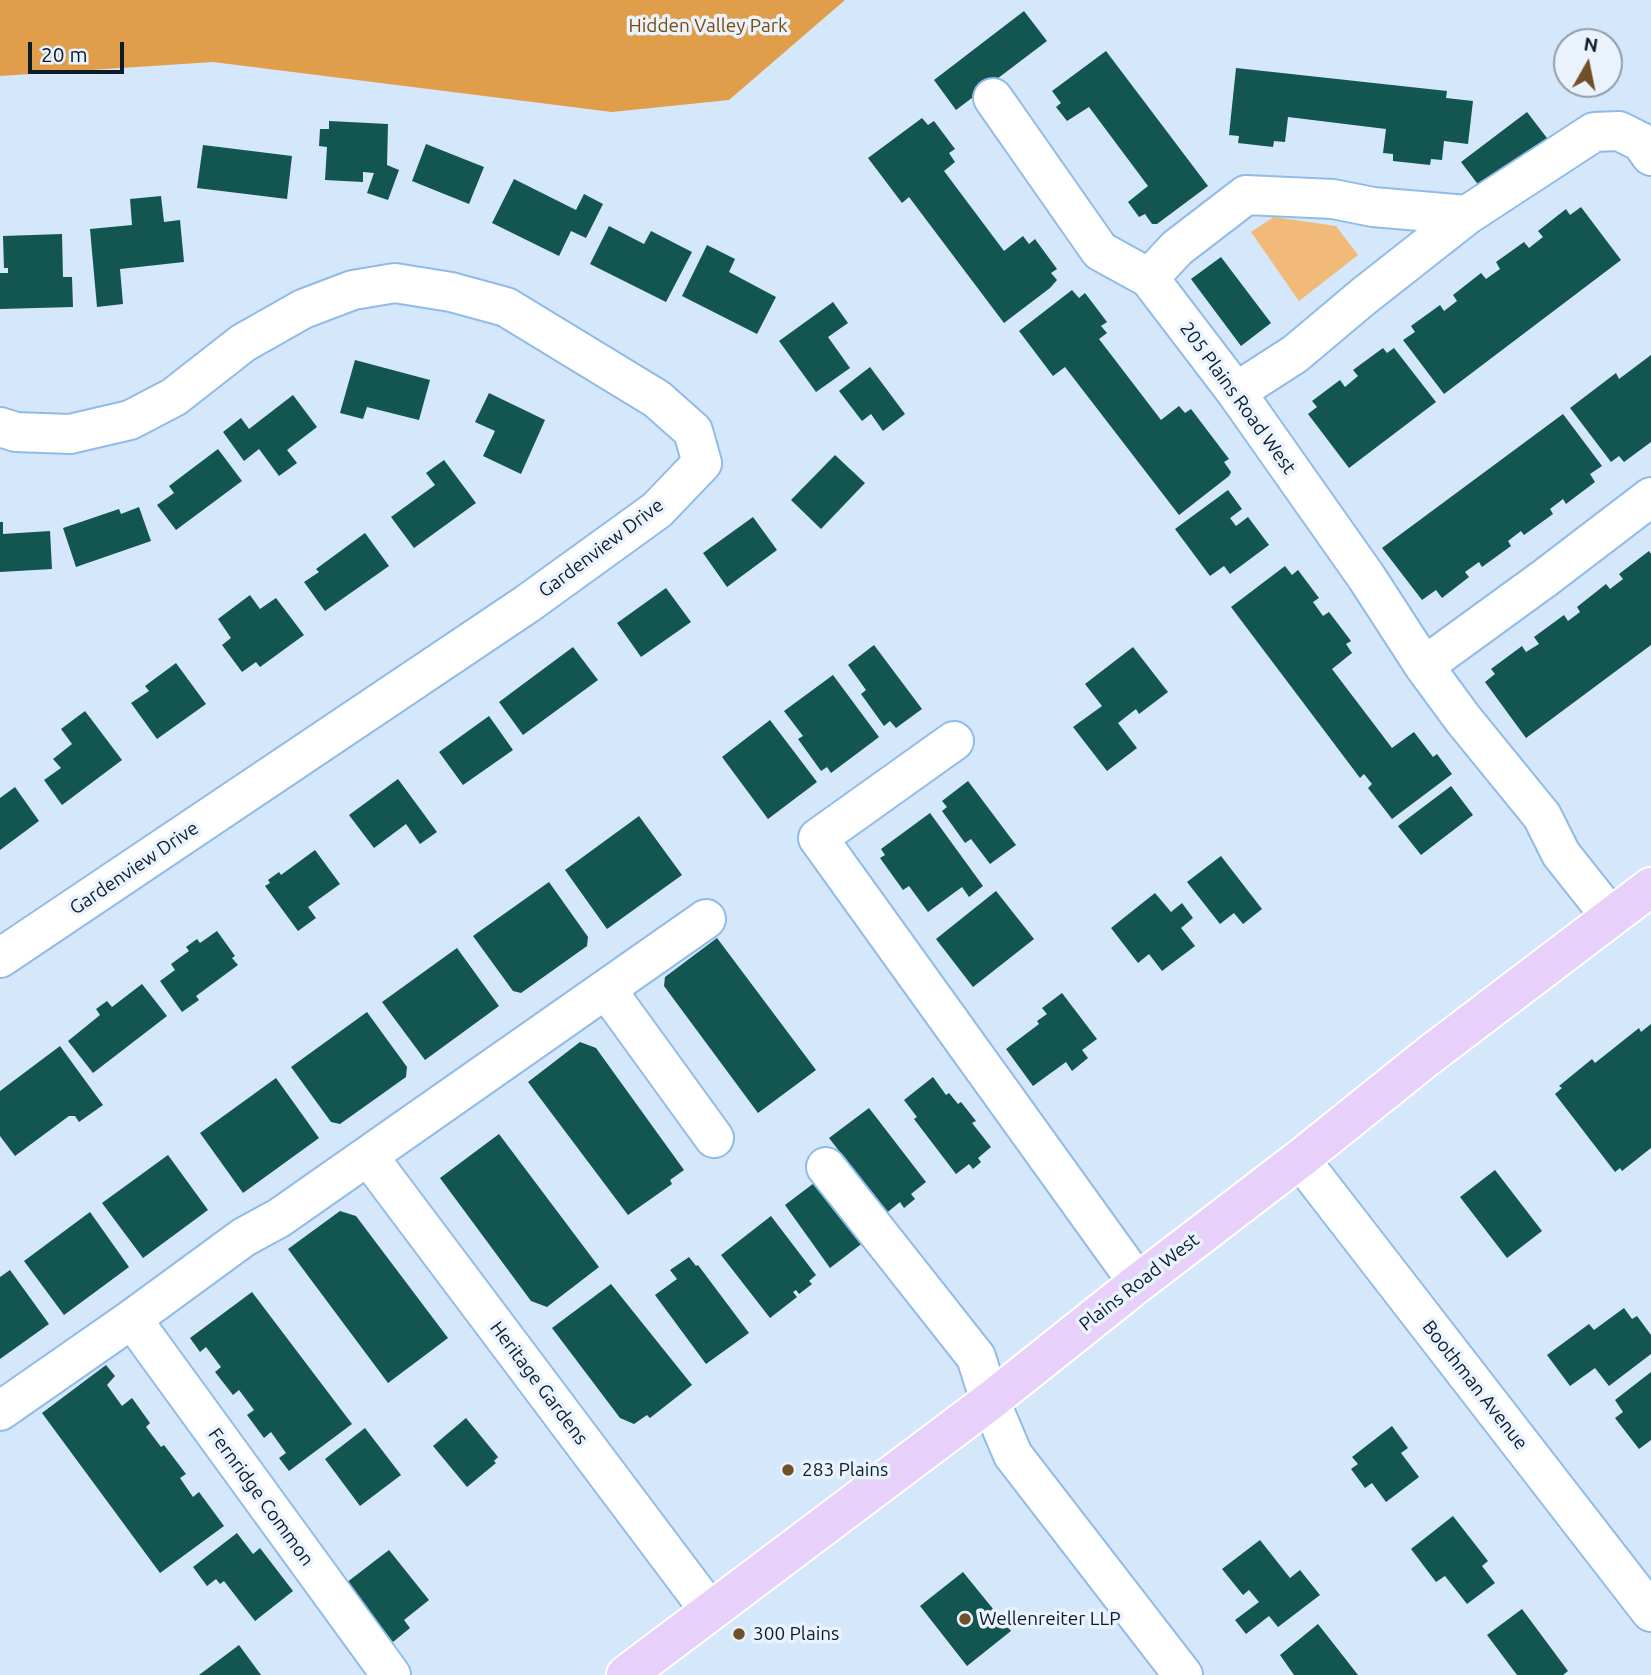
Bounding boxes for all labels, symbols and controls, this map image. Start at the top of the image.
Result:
park label: Hidden Valley Park [629,15,787,37]
scale bar [32,28,128,72]
north arrow [1553,28,1623,98]
text: N [1582,32,1600,56]
text: 20 m [41,42,88,66]
street label: 205 Plains Road West [1175,318,1301,478]
street label: Gardenview Drive [534,494,668,602]
street label: Gardenview Drive [65,817,203,919]
street label: Plains Road West [1075,1228,1203,1336]
street label: Boothman Avenue [1417,1316,1533,1454]
street label: Heritage Gardens [485,1317,593,1449]
street label: Fernridge Common [203,1424,319,1570]
place label: 283 Plains [802,1459,888,1481]
marker: 283 Plains [780,1462,796,1478]
place label: Wellenreiter LLP [979,1608,1121,1630]
marker: Wellenreiter LLP [957,1611,973,1627]
place label: 300 Plains [753,1623,839,1645]
marker: 300 Plains [731,1626,747,1642]

